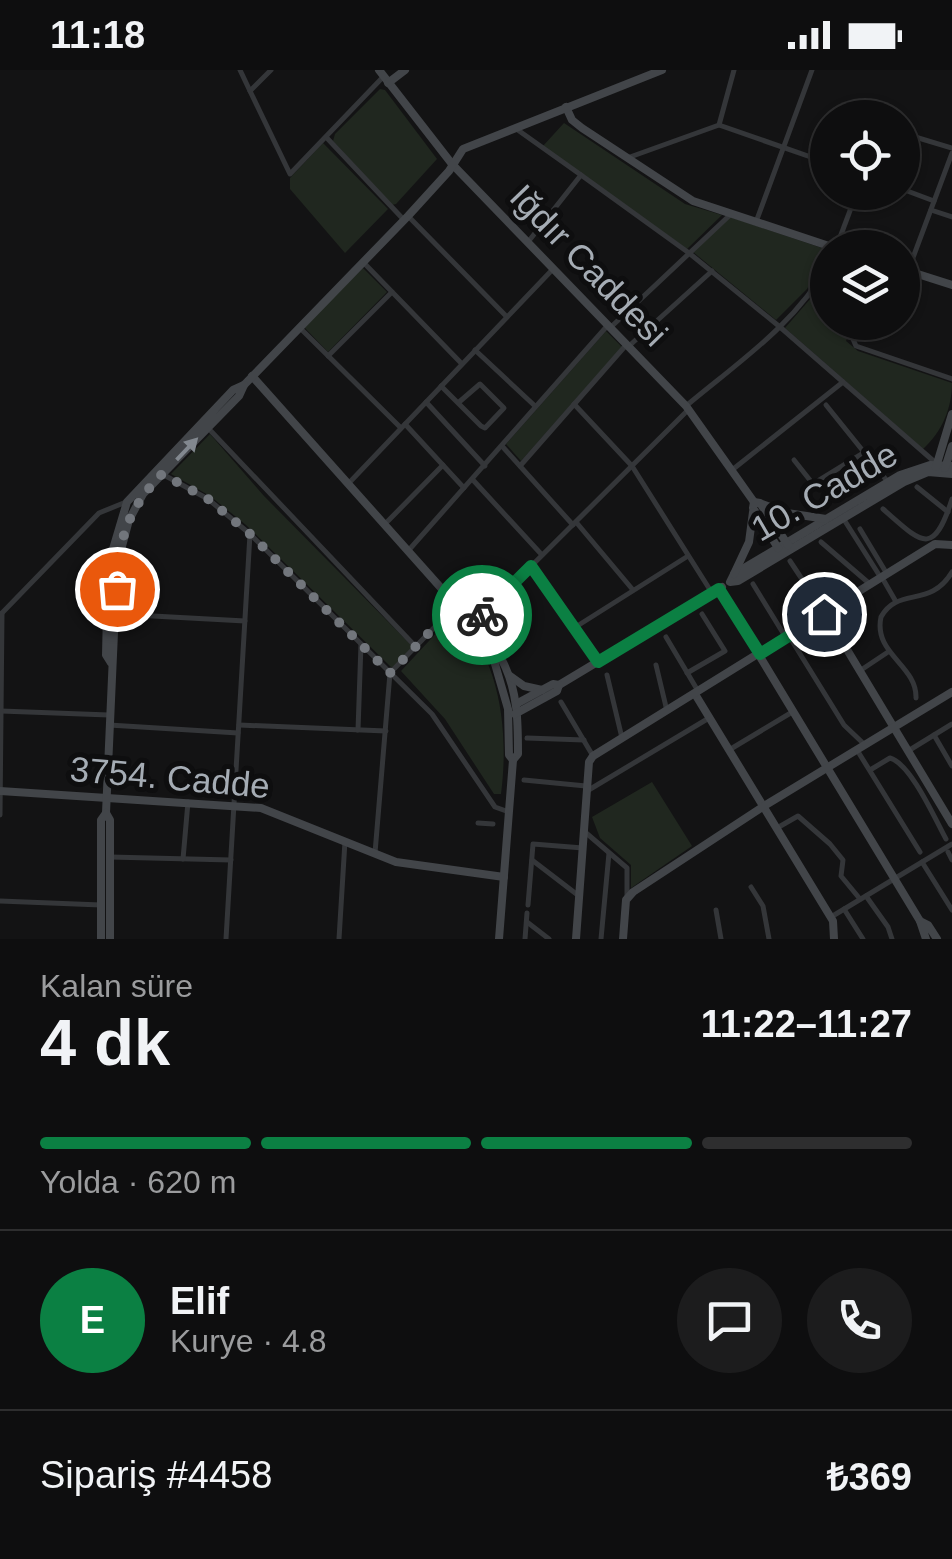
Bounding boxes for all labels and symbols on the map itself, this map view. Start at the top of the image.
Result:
street label: Iğdır Caddesi [503,177,675,353]
street label: 10. Cadde [744,434,904,548]
one-way arrow [174,438,198,462]
pin [75,547,160,632]
courier [432,565,532,665]
pin [782,572,867,657]
street label: 3754. Cadde [68,749,272,805]

